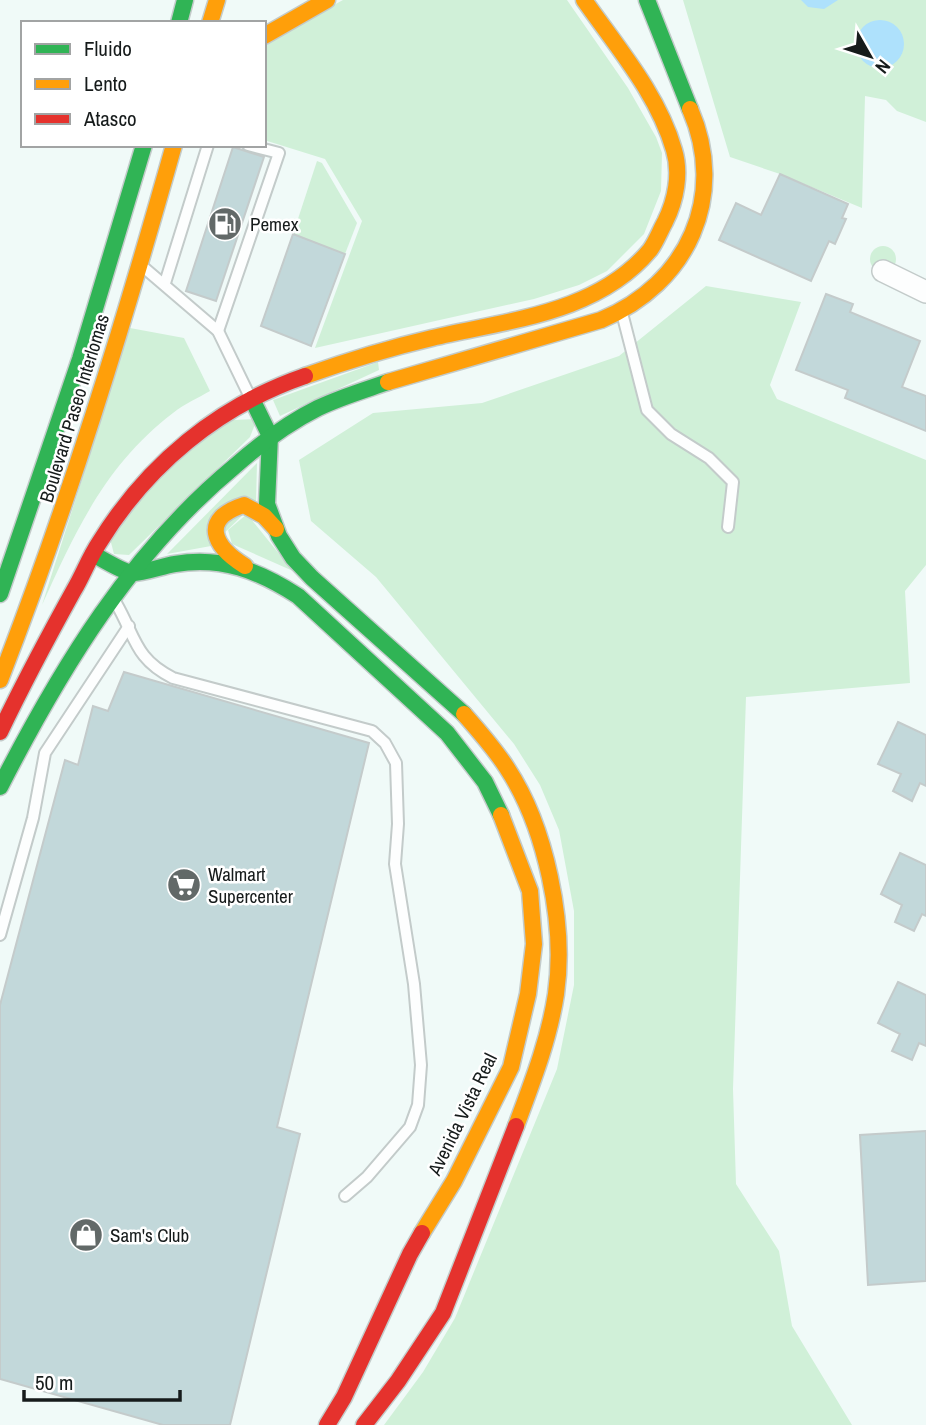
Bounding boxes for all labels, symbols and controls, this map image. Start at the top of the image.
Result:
legend [21,21,266,147]
north arrow [835,21,905,91]
text: Fluido [84,34,132,63]
text: N [870,54,897,79]
text: Lento [84,69,127,98]
text: Atasco [83,104,137,133]
fuel station icon: Pemex [206,205,244,243]
place label: Pemex [250,211,299,237]
street label: Boulevard Paseo Interlomas [33,310,115,505]
place label: Walmart Supercenter [208,861,294,909]
supermarket icon: Walmart Supercenter [165,866,203,904]
street label: Avenida Vista Real [421,1049,503,1180]
shop icon: Sam's Club [67,1216,105,1254]
place label: Sam's Club [110,1222,189,1248]
scale bar [24,1358,180,1402]
text: 50 m [35,1368,73,1397]

